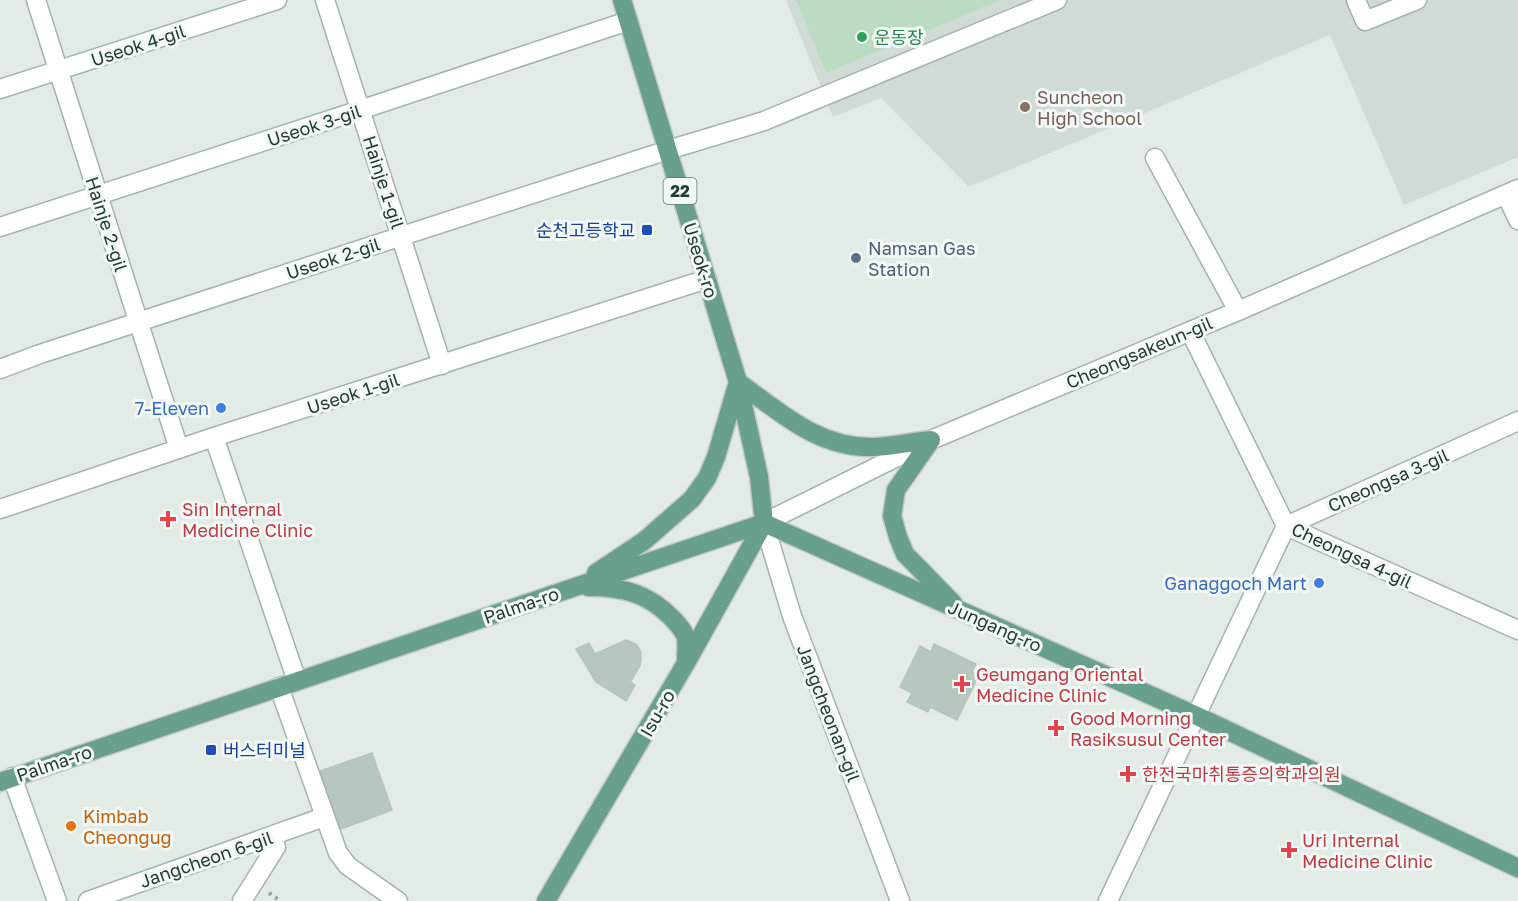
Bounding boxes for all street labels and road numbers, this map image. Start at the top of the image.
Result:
street label: Useok 4-gil [88,19,188,71]
street label: Useok 3-gil [264,99,364,151]
street label: Hainje 1-gil [359,133,409,232]
street label: Hainje 2-gil [81,174,133,274]
road number: 22 [664,178,696,204]
street label: Useok-ro [679,220,723,300]
street label: Useok 2-gil [283,232,383,284]
street label: Cheongsakeun-gil [1062,311,1216,393]
street label: Useok 1-gil [304,368,402,418]
street label: Cheongsa 3-gil [1324,443,1452,516]
street label: Cheongsa 4-gil [1288,517,1416,593]
street label: Palma-ro [480,582,562,628]
street label: Jungang-ro [945,596,1045,656]
street label: Jangcheonan-gil [793,641,865,785]
street label: Isu-ro [635,686,679,740]
street label: Palma-ro [13,740,95,786]
street label: Jangcheon 6-gil [137,826,276,892]

